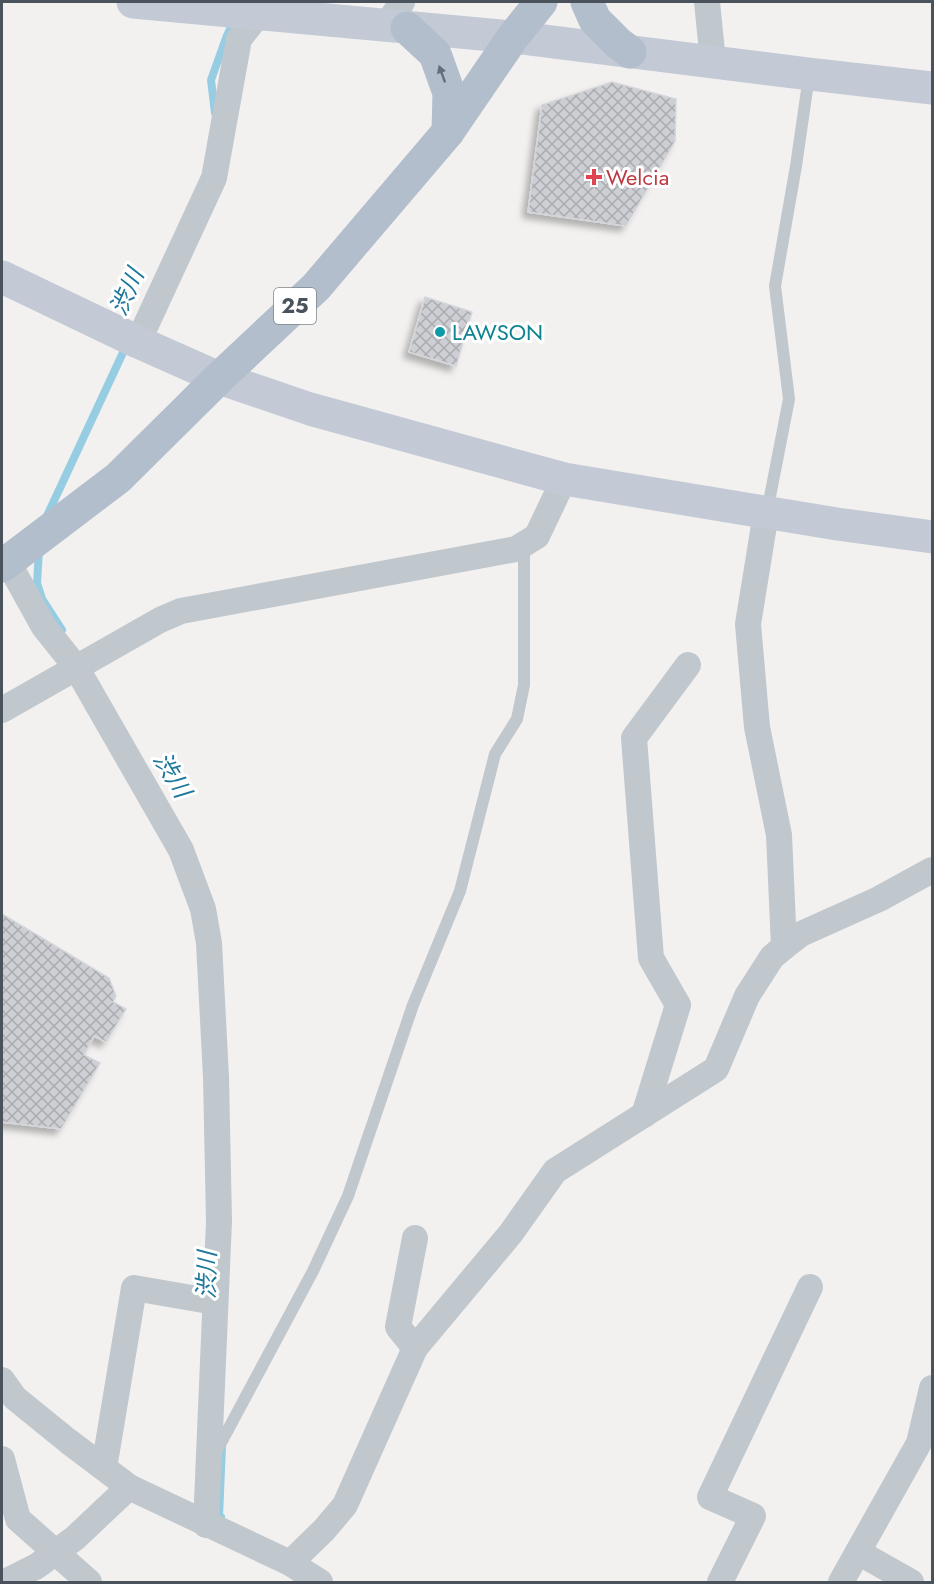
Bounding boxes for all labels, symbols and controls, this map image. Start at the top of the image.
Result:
one-way arrow [437,65,447,83]
place label: Welcia [606,161,669,193]
marker: Welcia [587,170,601,184]
water label: 渋川 [101,260,154,321]
road number: 25 [274,288,316,324]
place label: LAWSON [452,316,543,348]
marker: LAWSON [433,325,447,339]
water label: 渋川 [145,745,201,807]
water label: 渋川 [189,1248,224,1299]

